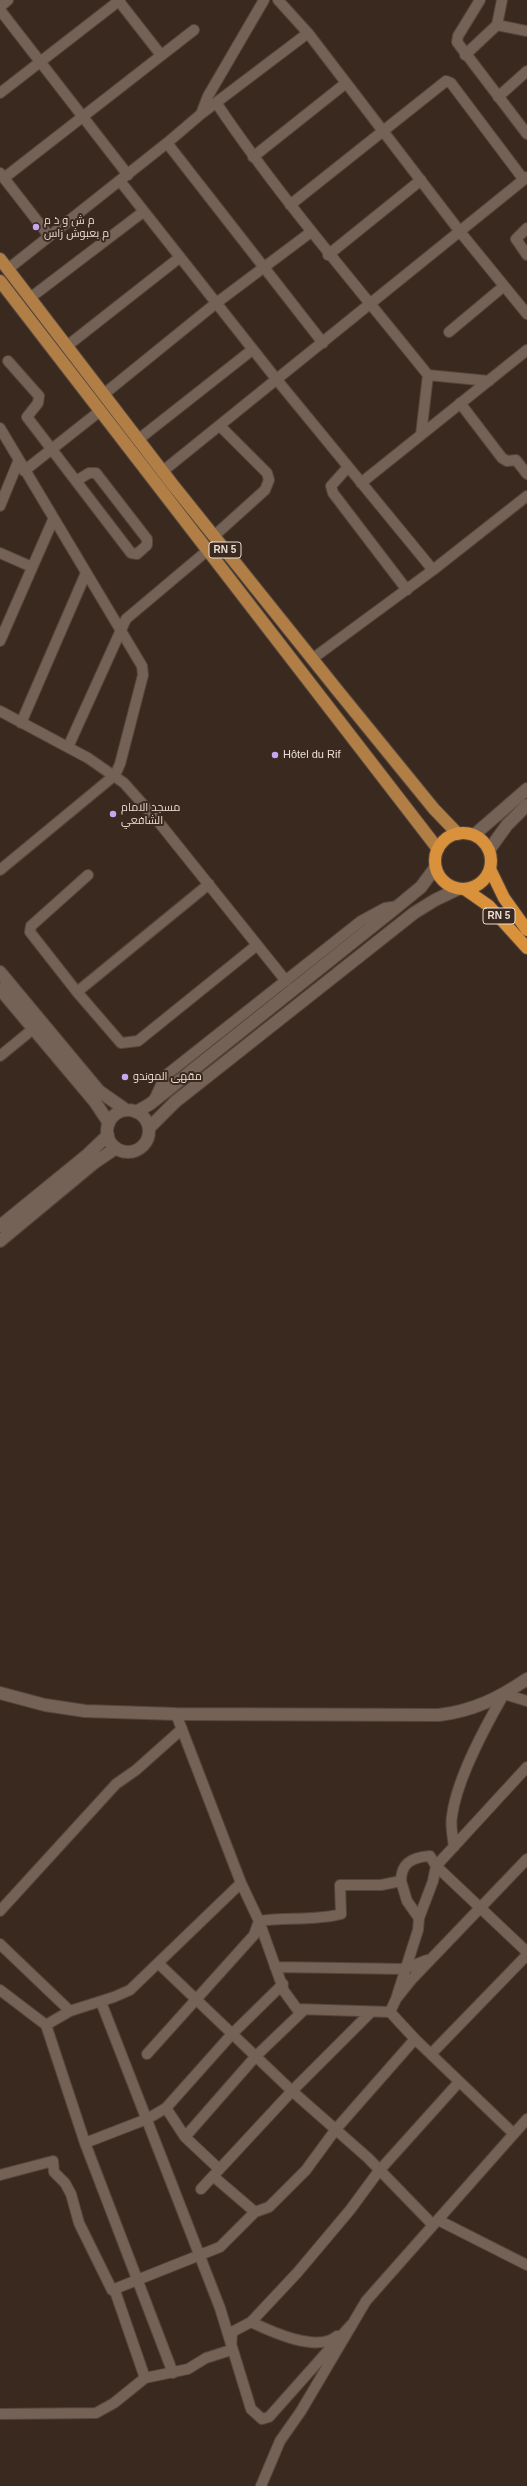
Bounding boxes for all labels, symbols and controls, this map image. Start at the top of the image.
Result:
place label: م ش و ذ م م بعبوش زاس [44,214,109,240]
marker: م ش و ذ م م بعبوش زاس [31,222,41,232]
road number: RN 5 [209,542,241,558]
place label: Hôtel du Rif [283,748,340,762]
marker: Hôtel du Rif [270,750,280,760]
place label: مسجد الامام الشافعي [121,801,180,827]
marker: مسجد الامام الشافعي [108,809,118,819]
road number: RN 5 [483,908,515,924]
place label: مقهى الموندو [133,1070,202,1084]
marker: مقهى الموندو [120,1072,130,1082]

